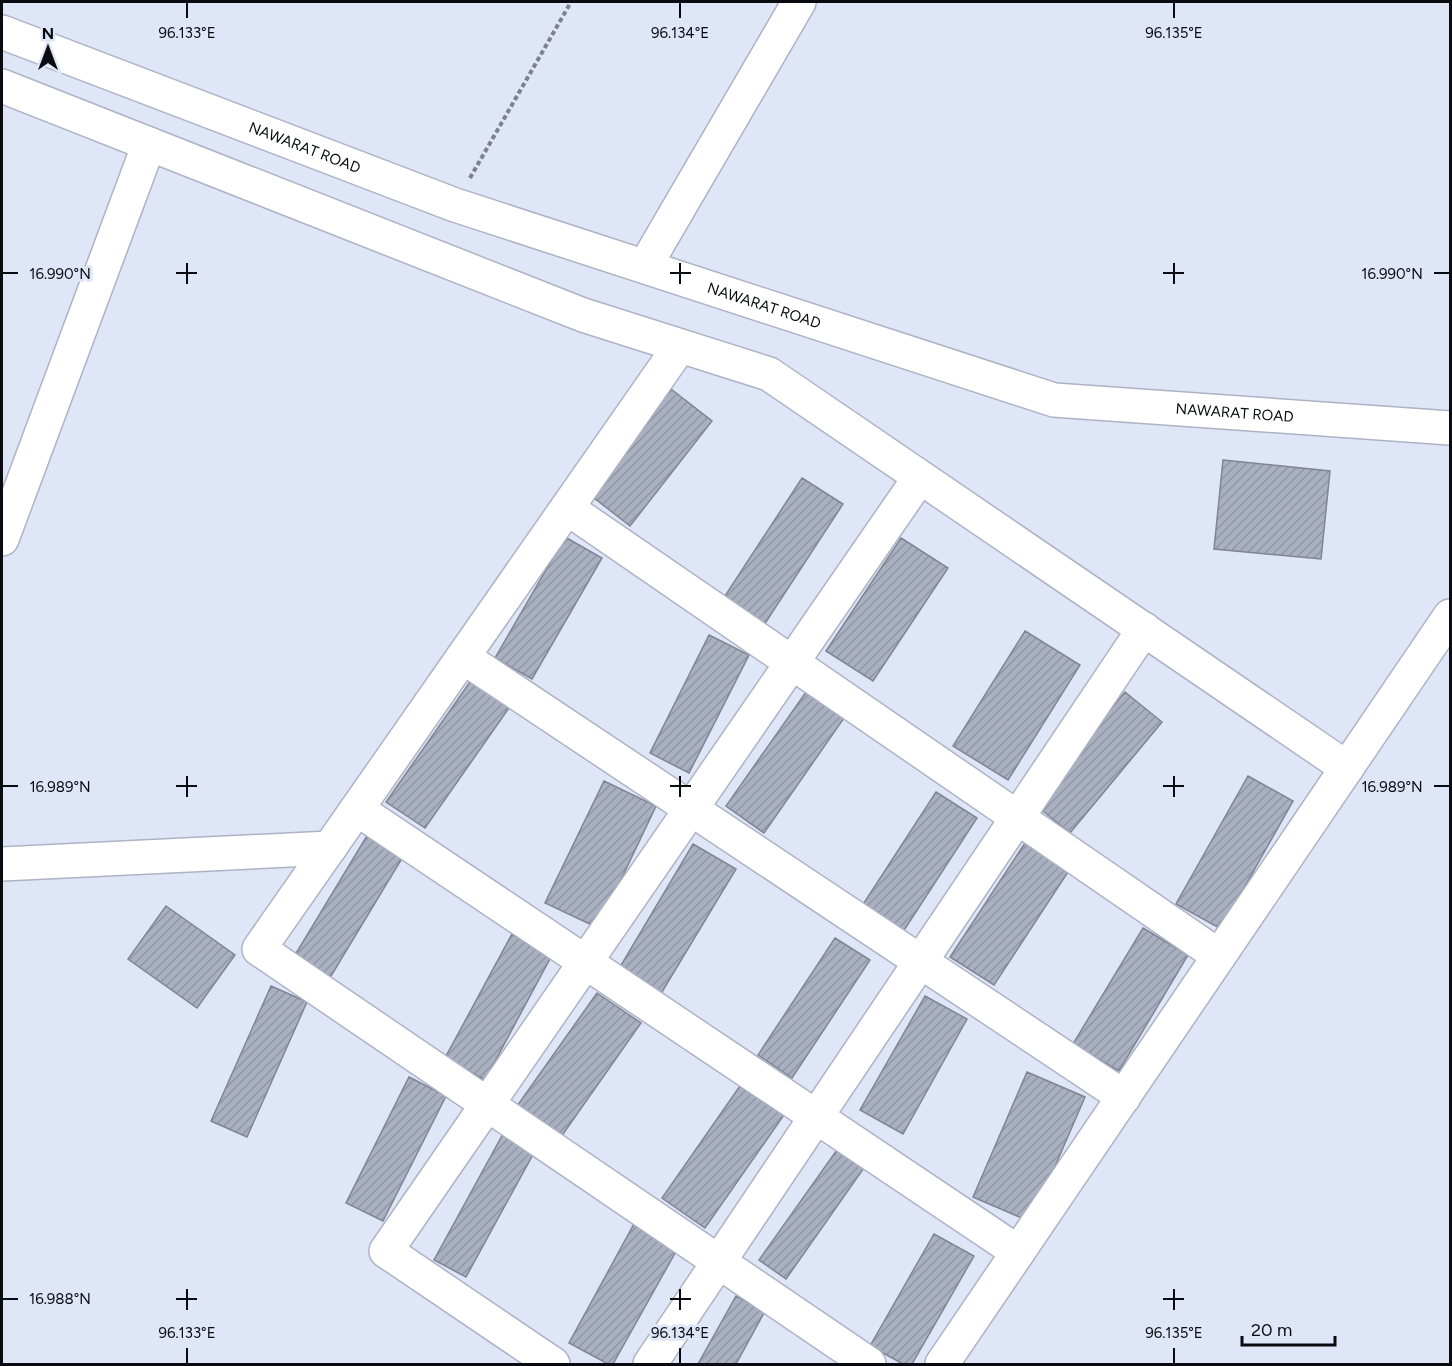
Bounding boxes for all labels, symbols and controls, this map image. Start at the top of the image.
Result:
north arrow [18,18,78,78]
text: N [42,24,54,43]
text: 96.133°E [158,24,216,42]
text: 96.134°E [651,24,709,42]
text: 96.135°E [1145,24,1203,42]
street label: NAWARAT ROAD [246,118,363,177]
text: 16.990°N [29,265,91,283]
text: 16.990°N [1361,265,1423,283]
street label: NAWARAT ROAD [705,279,823,332]
street label: NAWARAT ROAD [1175,400,1294,426]
text: 16.989°N [29,778,91,796]
text: 16.989°N [1361,778,1423,796]
text: 16.988°N [29,1290,91,1308]
scale bar [1242,1309,1335,1347]
text: 20 m [1251,1319,1292,1341]
text: 96.133°E [158,1324,216,1342]
text: 96.134°E [651,1324,709,1342]
text: 96.135°E [1145,1324,1203,1342]

